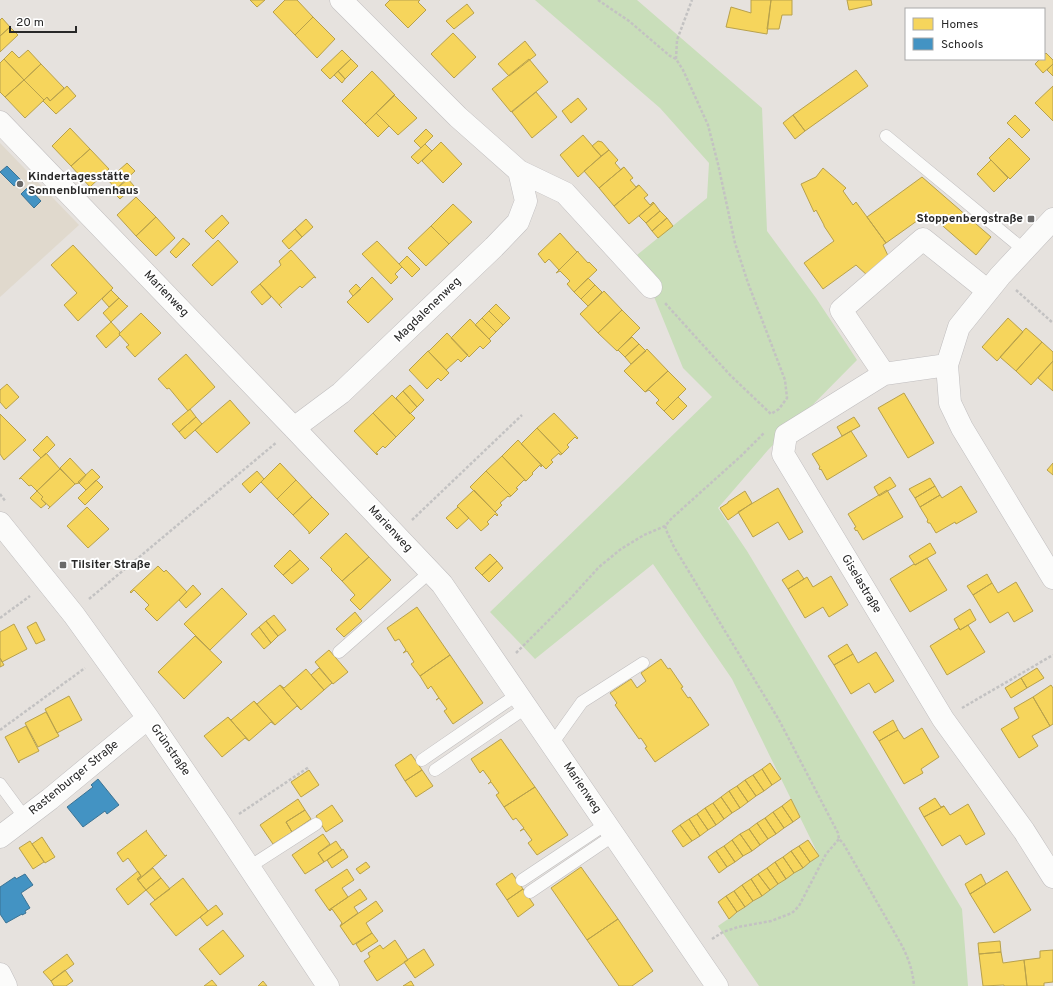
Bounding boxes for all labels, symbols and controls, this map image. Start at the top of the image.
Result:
scale bar [10,8,76,34]
legend [905,8,1045,60]
text: 20 m [16,15,44,31]
text: Homes [941,17,978,33]
text: Schools [941,37,983,53]
place label: Kindertagesstätte Sonnenblumenhaus [28,169,139,199]
marker: Kindertagesstätte Sonnenblumenhaus [15,179,25,189]
place label: Stoppenbergstraße [916,211,1023,227]
marker: Stoppenbergstraße [1026,214,1036,224]
street label: Marienweg [140,267,192,321]
street label: Magdalenenweg [391,274,465,346]
street label: Marienweg [364,502,416,556]
street label: Giselastraße [837,552,885,616]
place label: Tilsiter Straße [71,557,151,573]
marker: Tilsiter Straße [58,560,68,570]
street label: Grünstraße [146,721,194,779]
street label: Rastenburger Straße [26,737,122,819]
street label: Marienweg [559,759,605,817]

